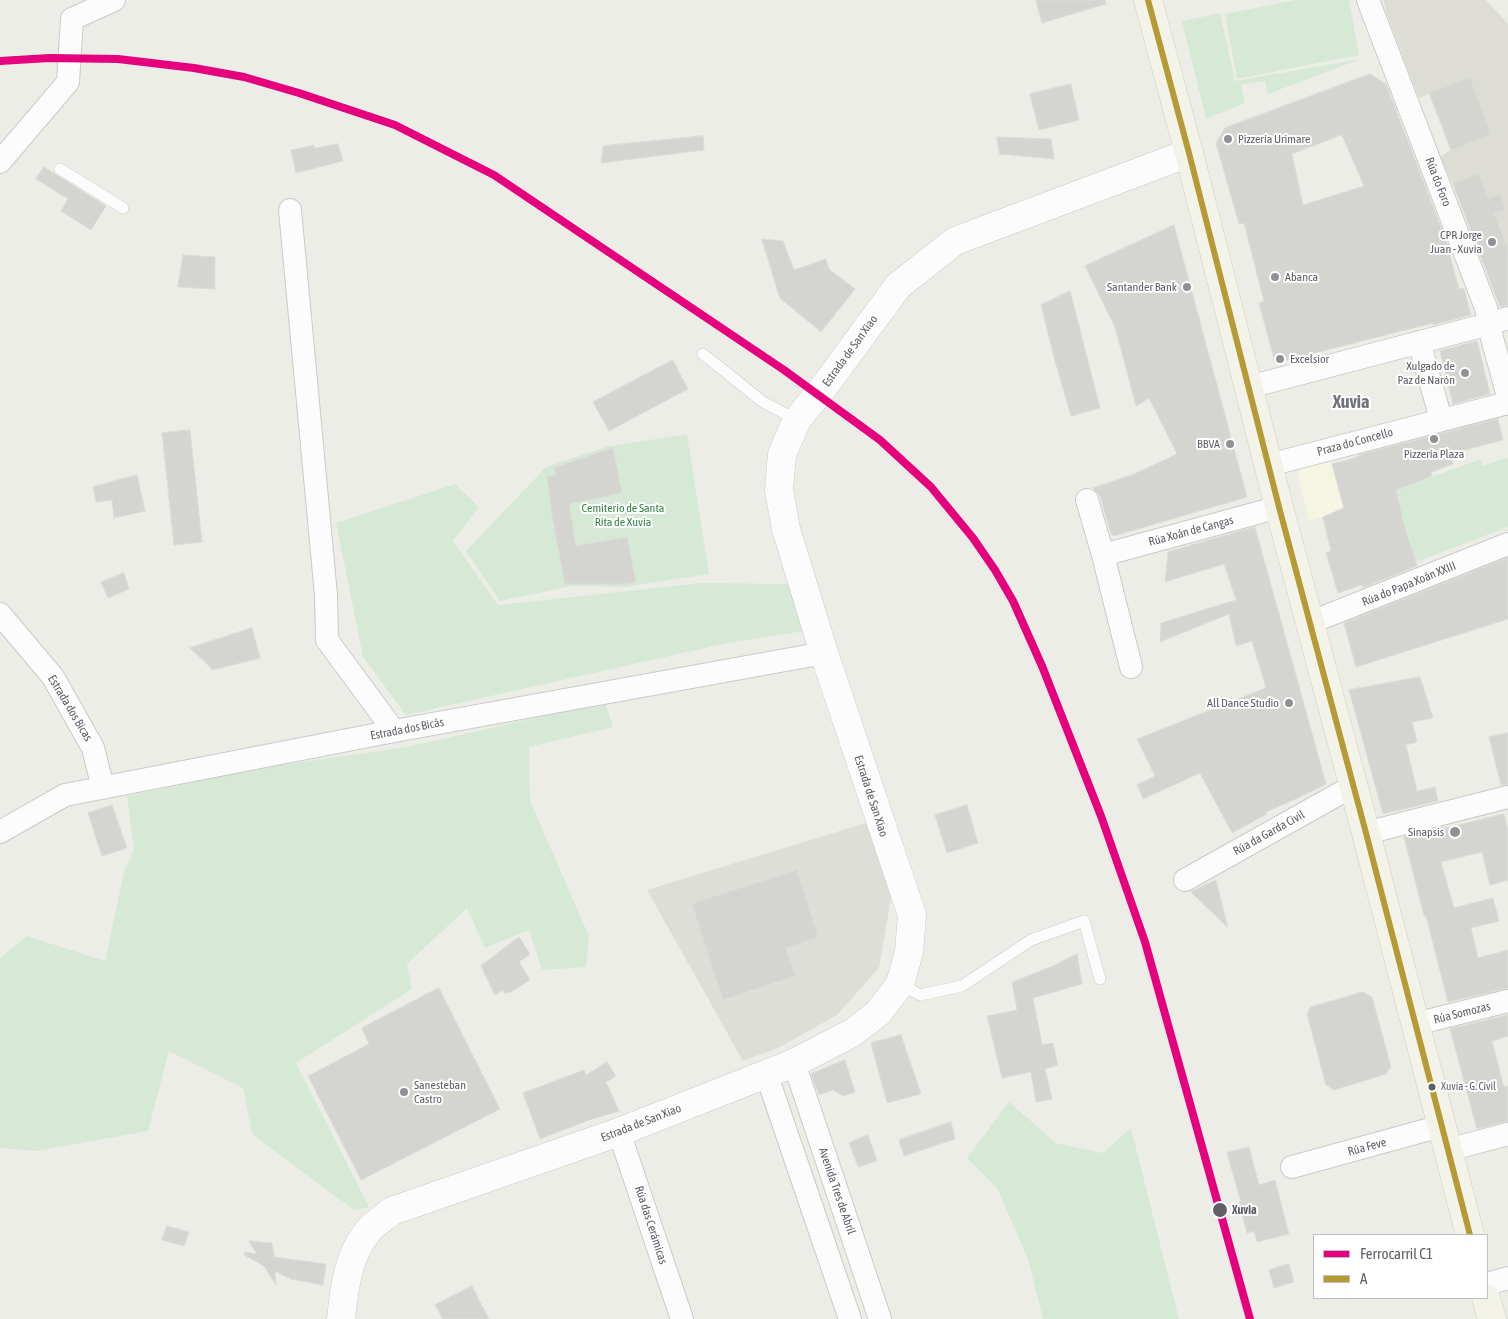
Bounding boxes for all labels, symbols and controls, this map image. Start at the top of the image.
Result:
place label: Pizzería Urimare [1238,132,1310,146]
marker: Pizzería Urimare [1222,133,1234,145]
street label: Rúa do Foro [1422,155,1454,209]
place label: CPR Jorge Juan - Xuvia [1430,228,1482,256]
marker: CPR Jorge Juan - Xuvia [1486,236,1498,248]
place label: Abanca [1285,270,1318,284]
marker: Abanca [1269,271,1281,283]
place label: Santander Bank [1107,280,1177,294]
marker: Santander Bank [1181,281,1193,293]
street label: Estrada de San Xiao [819,312,881,390]
place label: Excelsior [1290,352,1329,366]
marker: Excelsior [1274,353,1286,365]
place label: Xulgado de Paz de Narón [1397,359,1455,387]
marker: Xulgado de Paz de Narón [1459,367,1471,379]
district label: Xuvia [1333,391,1369,413]
street label: Praza do Concello [1316,425,1394,459]
marker: Pizzería Plaza [1428,433,1440,445]
place label: BBVA [1197,437,1220,451]
marker: BBVA [1224,438,1236,450]
place label: Pizzería Plaza [1404,447,1464,461]
park label: Cemiterio de Santa Rita de Xuvia [582,501,664,529]
street label: Rúa Xoán de Cangas [1147,513,1235,549]
street label: Rúa do Papa Xoán XXIII [1360,559,1458,609]
street label: Estrada dos Bicas [45,672,95,744]
place label: All Dance Studio [1207,696,1279,710]
marker: All Dance Studio [1283,697,1295,709]
street label: Estrada dos Bicás [369,715,445,743]
street label: Estrada de San Xiao [851,753,891,839]
street label: Rúa da Garda Civil [1231,807,1307,859]
place label: Sinapsis [1408,825,1444,839]
marker: Sinapsis [1448,825,1462,839]
street label: Rúa Somozas [1432,999,1492,1027]
place label: Sanesteban Castro [414,1078,466,1106]
place label: Xuvia - G. Civil [1441,1080,1496,1094]
marker: Xuvia - G. Civil [1427,1082,1437,1092]
marker: Sanesteban Castro [398,1086,410,1098]
street label: Estrada de San Xiao [599,1101,683,1145]
street label: Rúa Feve [1346,1135,1388,1159]
street label: Avenida Tres de Abril [815,1146,859,1236]
street label: Rúa das Cerámicas [632,1184,670,1266]
marker: Xuvia [1211,1201,1229,1219]
place label: Xuvia [1232,1203,1256,1217]
legend [1313,1234,1488,1299]
text: Ferrocarril C1 [1360,1245,1433,1262]
text: A [1360,1270,1367,1287]

